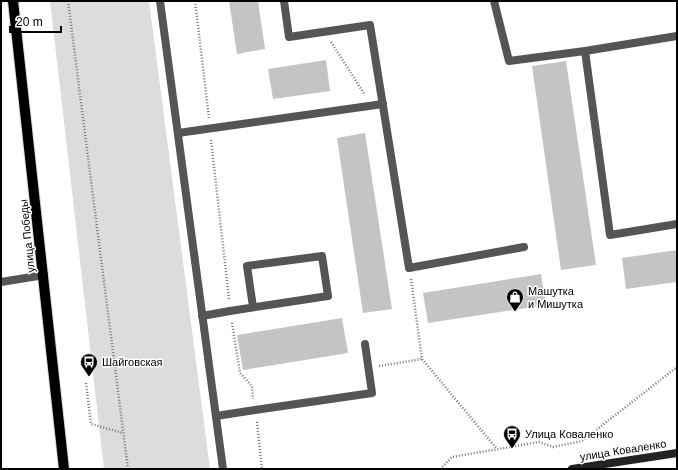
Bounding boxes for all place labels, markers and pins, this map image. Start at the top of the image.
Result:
place label: Машутка и Мишутка [528,285,584,310]
shop icon: Машутка и Мишутка [505,287,525,312]
bus stop icon: Шайговская [79,352,99,377]
place label: Шайговская [102,356,163,368]
bus stop icon: Улица Коваленко [502,424,522,449]
place label: Улица Коваленко [525,428,613,440]

